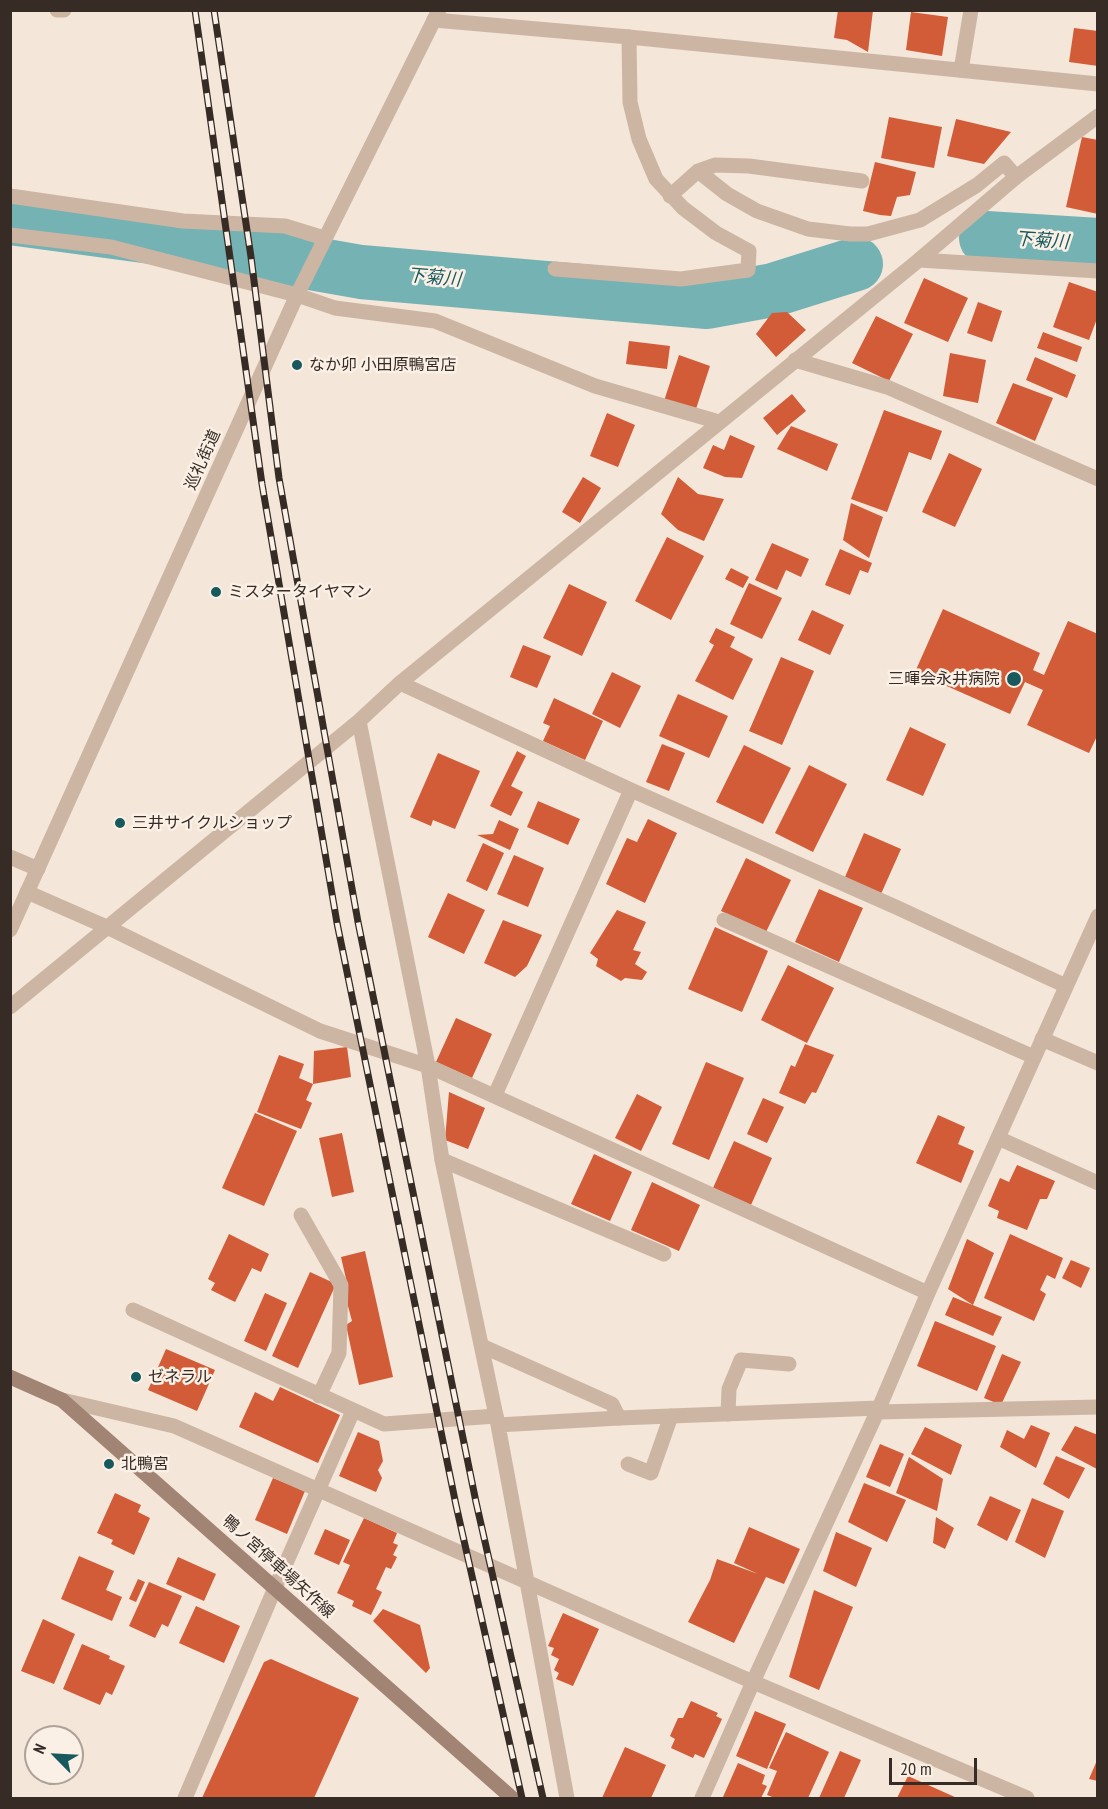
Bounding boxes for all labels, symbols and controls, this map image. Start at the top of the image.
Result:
water label: 下菊川 [1014,228,1070,254]
water label: 下菊川 [406,265,462,291]
place label: なか卯 小田原鴨宮店 [309,355,456,375]
marker: なか卯 小田原鴨宮店 [290,358,304,372]
street label: 巡礼街道 [181,427,225,493]
place label: ミスタータイヤマン [228,582,372,602]
marker: ミスタータイヤマン [209,585,223,599]
place label: 三暉会永井病院 [888,669,1000,689]
marker: 三暉会永井病院 [1005,670,1023,688]
place label: 三井サイクルショップ [132,813,292,833]
marker: 三井サイクルショップ [113,816,127,830]
place label: ゼネラル [148,1367,212,1387]
marker: ゼネラル [129,1370,143,1384]
place label: 北鴨宮 [121,1454,169,1474]
marker: 北鴨宮 [102,1457,116,1471]
street label: 鴨ノ宮停車場矢作線 [218,1512,338,1622]
north arrow [24,1725,84,1785]
text: N [28,1740,50,1757]
scale bar [892,1746,980,1784]
text: 20 m [900,1757,932,1780]

